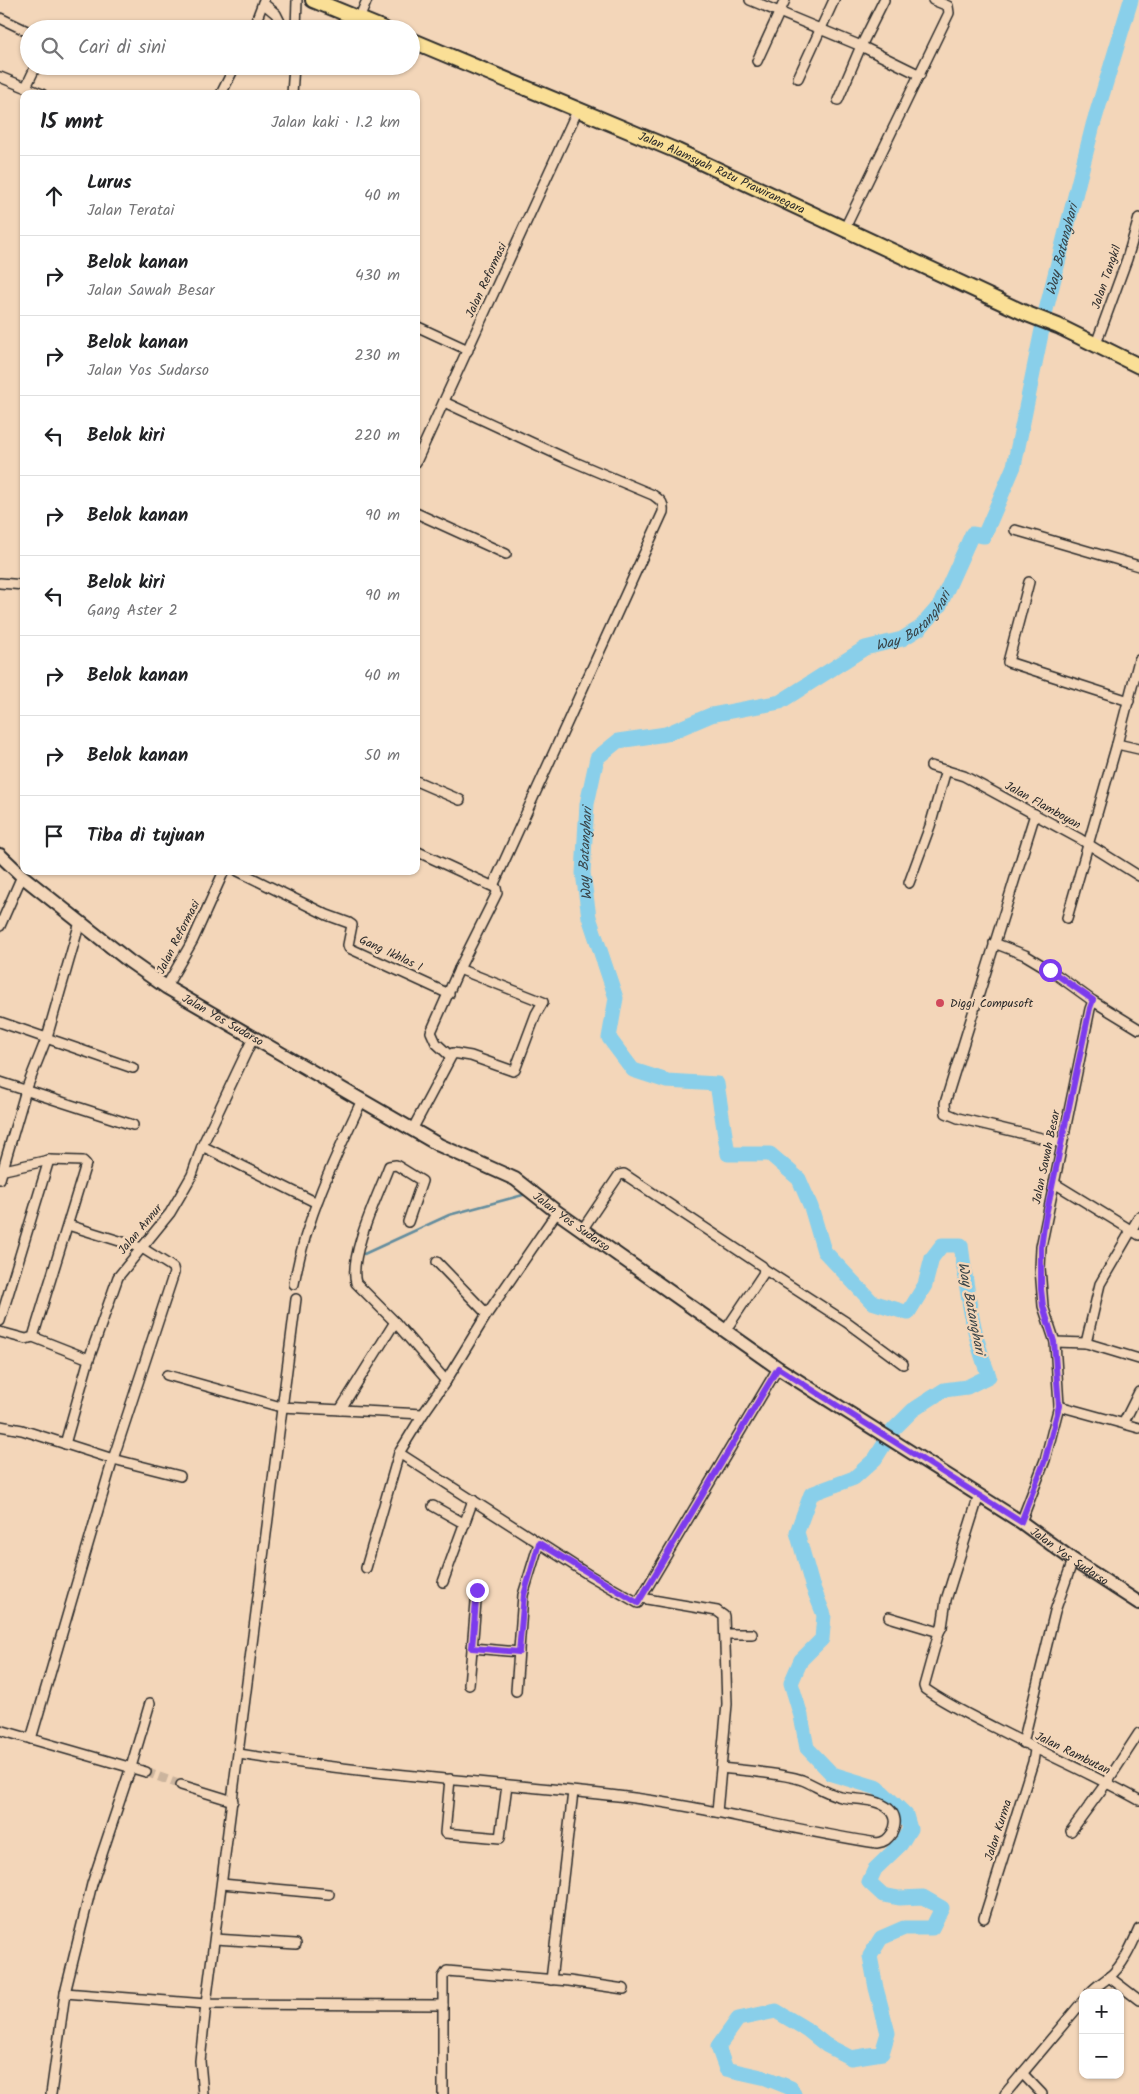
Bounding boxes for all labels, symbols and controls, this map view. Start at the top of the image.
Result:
search box [20,20,420,75]
text: Cari di sini [78,33,166,63]
icon: search [38,34,66,62]
text: 15 mnt [40,106,103,139]
text: Jalan kaki · 1.2 km [271,110,400,135]
street label: Jalan Alamsyah Ratu Prawiranegara [635,127,809,220]
text: Lurus [87,168,132,198]
icon: ahead [40,182,68,210]
text: 40 m [364,183,400,208]
text: Jalan Teratai [87,198,174,223]
water label: Way Batanghari [1040,199,1085,297]
street label: Jalan Reformasi [461,239,513,321]
street label: Jalan Tangkil [1087,243,1126,312]
text: Belok kanan [87,248,188,278]
icon: right [40,262,68,290]
text: 430 m [355,263,400,288]
text: Jalan Sawah Besar [87,278,215,303]
text: Belok kanan [87,328,188,358]
icon: right [40,342,68,370]
text: 230 m [354,343,400,368]
text: Jalan Yos Sudarso [87,358,209,383]
text: Belok kiri [87,421,165,451]
icon: left [40,422,68,450]
text: 220 m [354,423,400,448]
text: Belok kanan [87,501,188,531]
icon: right [40,502,68,530]
text: 90 m [365,503,400,528]
text: Belok kiri [87,568,165,598]
icon: left [40,582,68,610]
text: 90 m [365,583,400,608]
water label: Way Batanghari [873,585,958,657]
text: Gang Aster 2 [87,598,178,623]
text: Belok kanan [87,661,188,691]
icon: right [40,662,68,690]
text: 40 m [364,663,400,688]
text: Belok kanan [87,741,188,771]
icon: right [40,742,68,770]
text: 50 m [364,743,400,768]
street label: Jalan Flamboyan [1001,777,1084,834]
water label: Way Batanghari [573,804,599,902]
text: Tiba di tujuan [87,821,205,851]
icon: arrive [40,822,68,850]
street label: Jalan Reformasi [152,896,206,977]
street label: Gang Ikhlas I [356,931,426,977]
route start [1039,959,1062,982]
street label: Jalan Yos Sudarso [178,989,267,1052]
place label: Diggi Compusoft [950,994,1033,1013]
marker: Diggi Compusoft [934,997,946,1009]
street label: Jalan Sawah Besar [1027,1107,1066,1206]
street label: Jalan Yos Sudarso [529,1187,614,1257]
street label: Jalan Annur [114,1199,168,1259]
water label: Way Batanghari [951,1260,991,1359]
street label: Jalan Yos Sudarso [1026,1523,1112,1591]
route end [466,1579,489,1602]
street label: Jalan Rambutan [1032,1727,1114,1780]
street label: Jalan Kurma [980,1797,1017,1863]
map controls [1079,1989,1124,2079]
button: + [1079,1989,1124,2034]
button: − [1079,2034,1124,2079]

